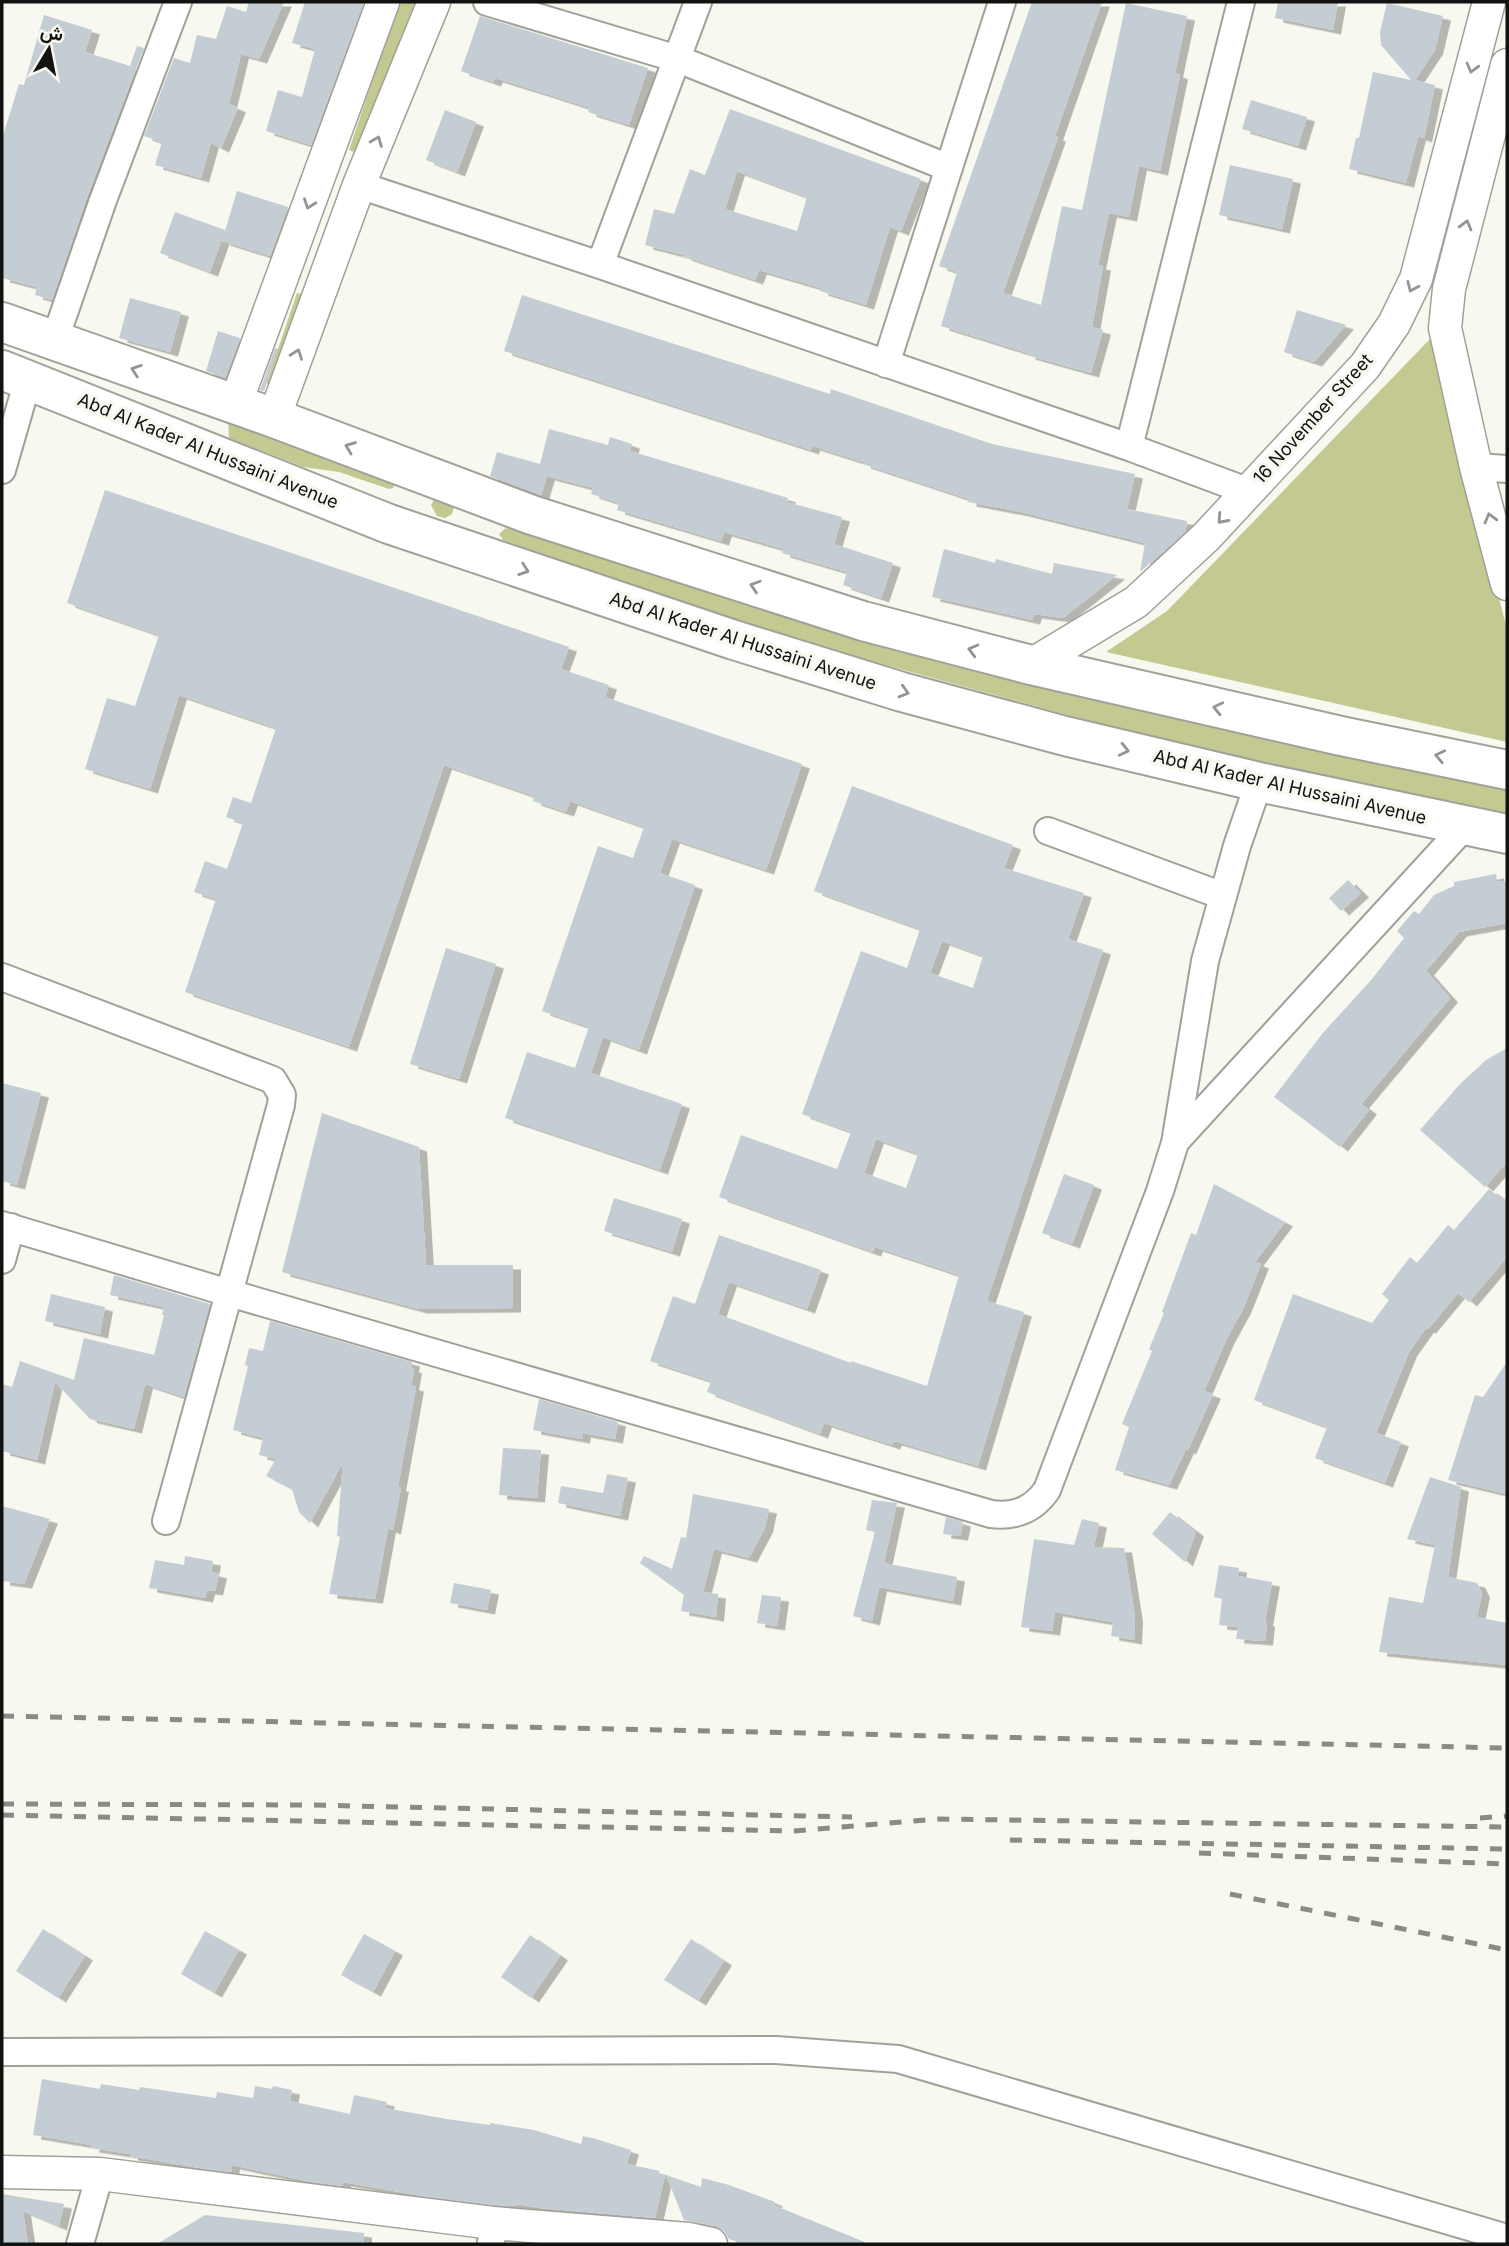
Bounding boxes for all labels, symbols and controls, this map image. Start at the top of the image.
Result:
north arrow [14,14,84,84]
text: ش [39,19,65,46]
one-way arrow [1465,62,1480,74]
one-way arrow [368,136,382,148]
one-way arrow [303,198,317,210]
one-way arrow [1458,219,1472,231]
one-way arrow [1406,280,1420,292]
one-way arrow [289,349,303,361]
street label: 16 November Street [1249,349,1377,488]
one-way arrow [131,364,143,378]
street label: Abd Al Kader Al Hussaini Avenue [75,388,342,513]
one-way arrow [345,442,357,456]
one-way arrow [1218,511,1231,524]
one-way arrow [1484,512,1498,524]
one-way arrow [518,562,530,576]
one-way arrow [749,580,761,594]
street label: Abd Al Kader Al Hussaini Avenue [607,587,879,694]
one-way arrow [967,644,979,658]
one-way arrow [898,684,910,699]
one-way arrow [1212,702,1224,716]
one-way arrow [1118,742,1130,756]
street label: Abd Al Kader Al Hussaini Avenue [1152,745,1429,828]
one-way arrow [1434,749,1446,764]

